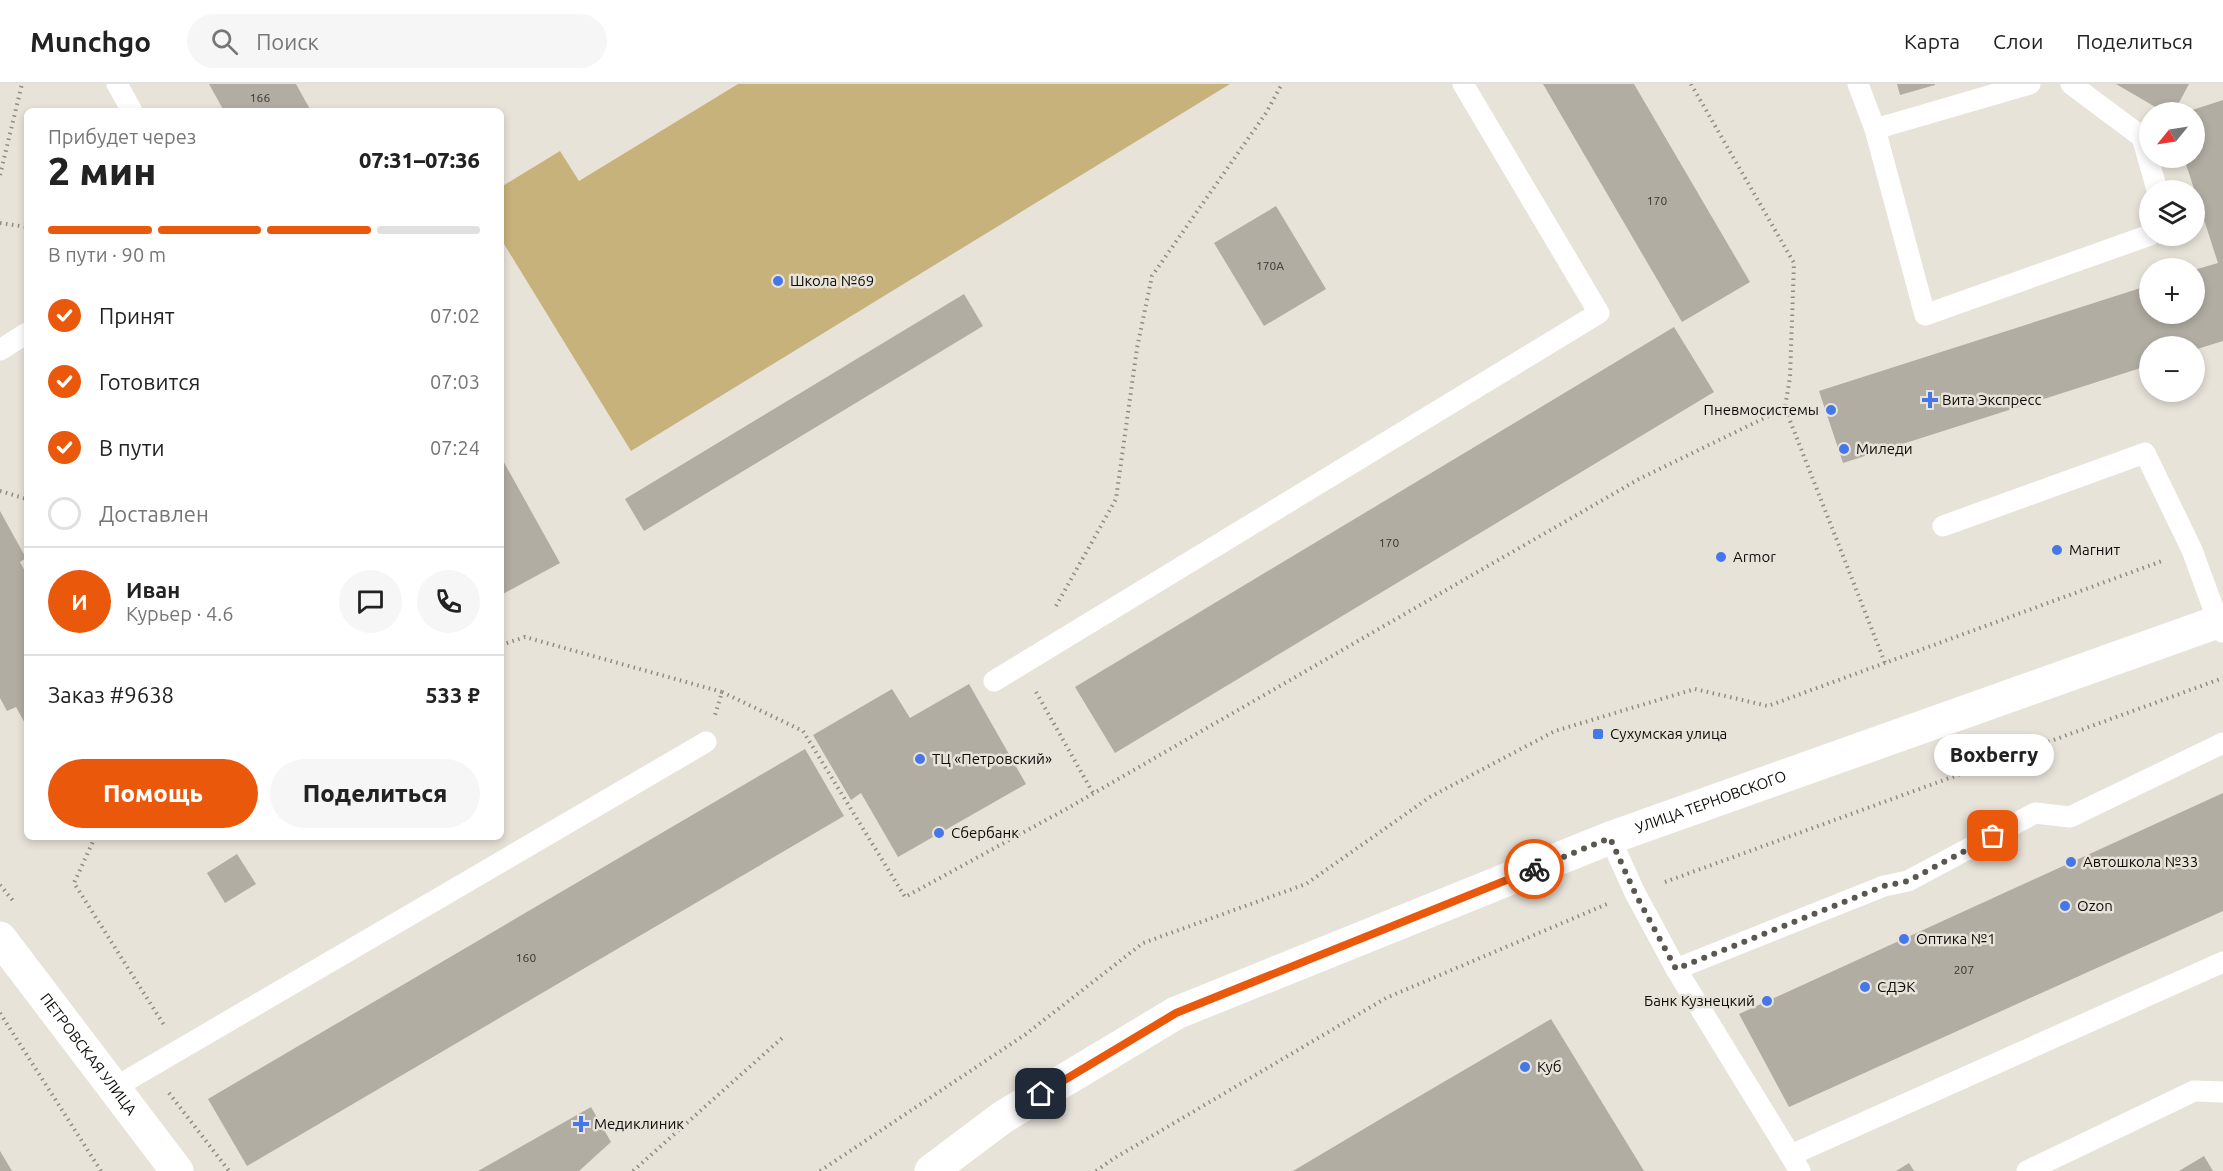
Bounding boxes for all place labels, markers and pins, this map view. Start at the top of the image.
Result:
place label: Школа №69 [790,272,874,289]
marker: Школа №69 [771,274,785,288]
place label: Вита Экспресс [1942,391,2042,408]
marker: Вита Экспресс [1923,393,1937,407]
place label: Пневмосистемы [1704,401,1819,418]
marker: Пневмосистемы [1824,403,1838,417]
place label: Миледи [1856,440,1913,457]
marker: Миледи [1837,442,1851,456]
place label: Магнит [2069,541,2120,558]
marker: Магнит [2050,543,2064,557]
place label: Armor [1733,548,1776,565]
marker: Armor [1714,550,1728,564]
place label: Сухумская улица [1610,725,1727,742]
marker: Сухумская улица [1591,727,1605,741]
callout: Boxberry [1933,734,2053,776]
place label: ТЦ «Петровский» [932,750,1052,767]
marker: ТЦ «Петровский» [913,752,927,766]
pin [1967,810,2018,861]
place label: Сбербанк [951,824,1019,841]
marker: Сбербанк [932,826,946,840]
place label: Автошкола №33 [2083,853,2198,870]
marker: Автошкола №33 [2064,855,2078,869]
place label: Ozon [2077,897,2113,914]
marker: Ozon [2058,899,2072,913]
place label: Оптика №1 [1916,930,1996,947]
marker: Оптика №1 [1897,932,1911,946]
place label: СДЭК [1877,978,1915,995]
marker: СДЭК [1858,980,1872,994]
place label: Банк Кузнецкий [1644,992,1755,1009]
marker: Банк Кузнецкий [1760,994,1774,1008]
place label: Куб [1537,1058,1562,1075]
marker: Куб [1518,1060,1532,1074]
pin [1015,1068,1066,1119]
marker: Медиклиник [572,1115,590,1133]
place label: Медиклиник [594,1115,684,1132]

